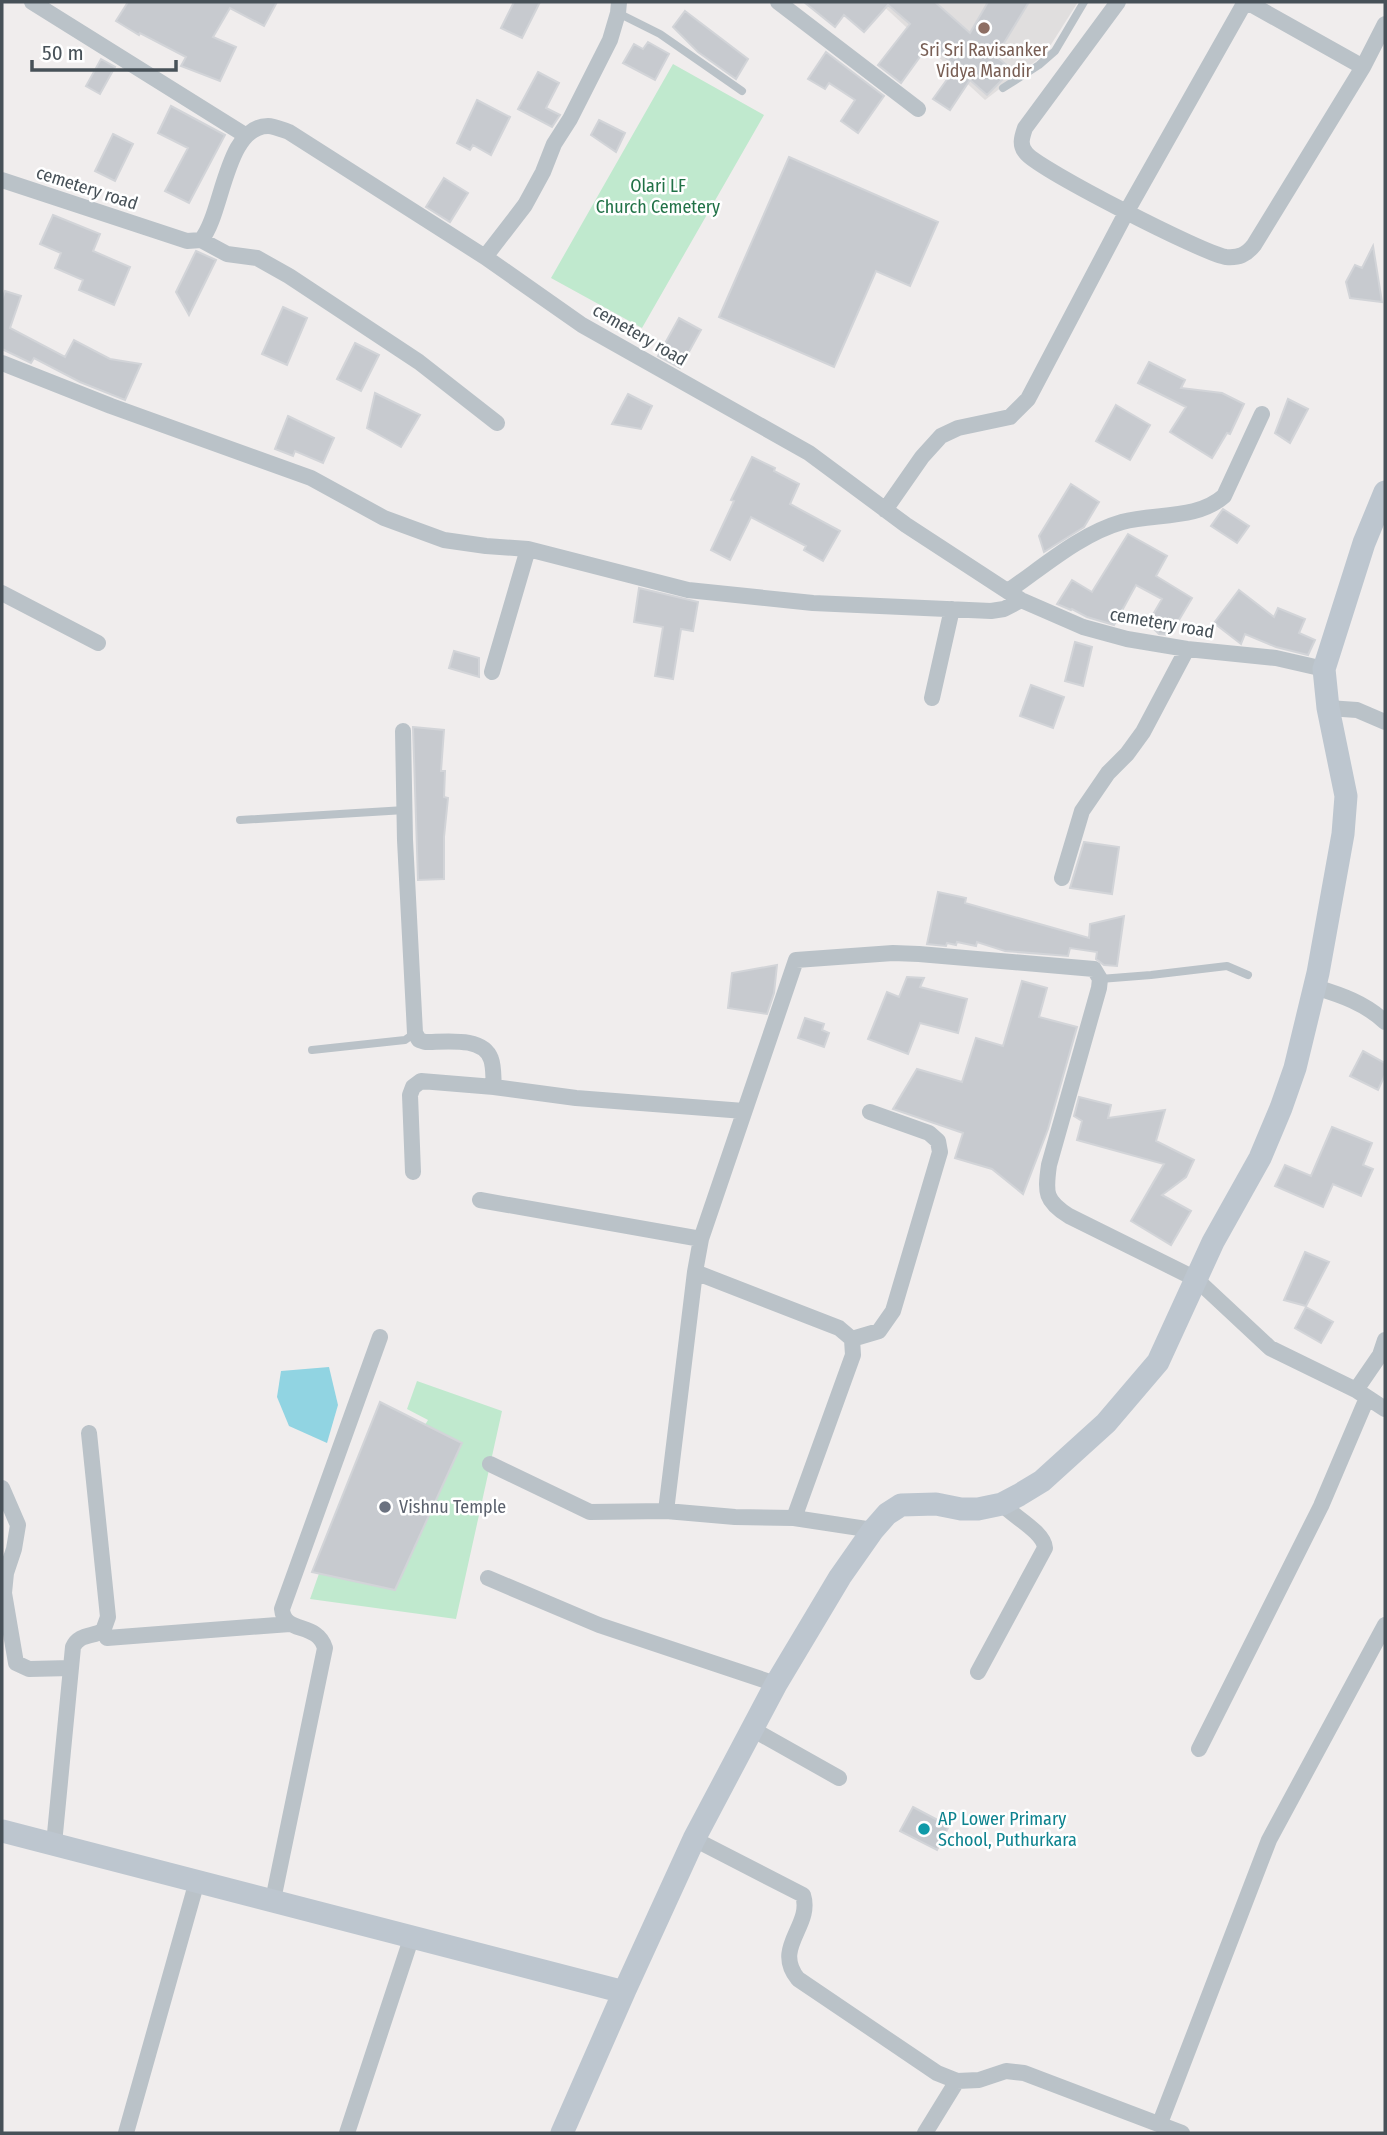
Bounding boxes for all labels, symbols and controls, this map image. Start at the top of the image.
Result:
marker: Sri Sri Ravisanker Vidya Mandir [976,20,992,36]
scale bar [32,28,175,72]
place label: Sri Sri Ravisanker Vidya Mandir [920,39,1049,82]
text: 50 m [42,40,84,66]
street label: cemetery road [33,161,141,215]
park label: Olari LF Church Cemetery [596,175,720,218]
street label: cemetery road [589,299,691,371]
street label: cemetery road [1108,603,1216,643]
place label: Vishnu Temple [399,1496,506,1518]
marker: Vishnu Temple [377,1499,393,1515]
place label: AP Lower Primary School, Puthurkara [938,1808,1077,1851]
marker: AP Lower Primary School, Puthurkara [916,1821,932,1837]

